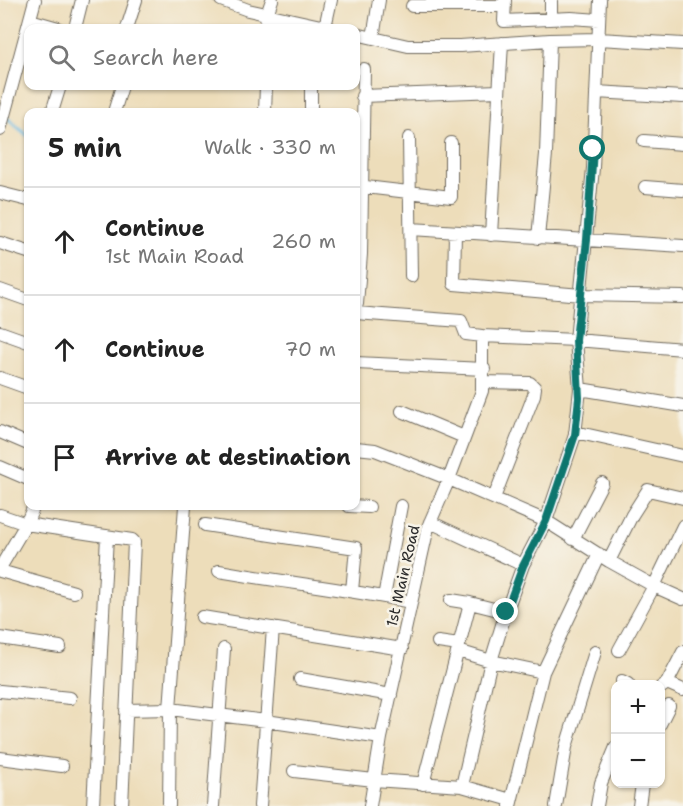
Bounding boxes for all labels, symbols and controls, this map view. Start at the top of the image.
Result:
search box [24,24,360,90]
icon: search [45,41,78,74]
text: Search here [93,43,219,72]
text: 5 min [48,130,122,165]
text: Walk · 330 m [204,134,336,160]
route start [579,135,605,161]
text: Continue [105,214,205,243]
icon: ahead [48,225,81,258]
text: 260 m [271,228,336,254]
text: 1st Main Road [105,243,244,269]
icon: ahead [48,333,81,366]
text: Continue [105,335,205,364]
text: 70 m [284,336,336,362]
icon: arrive [48,441,81,474]
text: Arrive at destination [105,443,351,472]
street label: 1st Main Road [382,523,425,629]
route end [492,598,518,624]
map controls [611,680,665,788]
button: + [611,680,665,734]
button: − [611,734,665,788]

